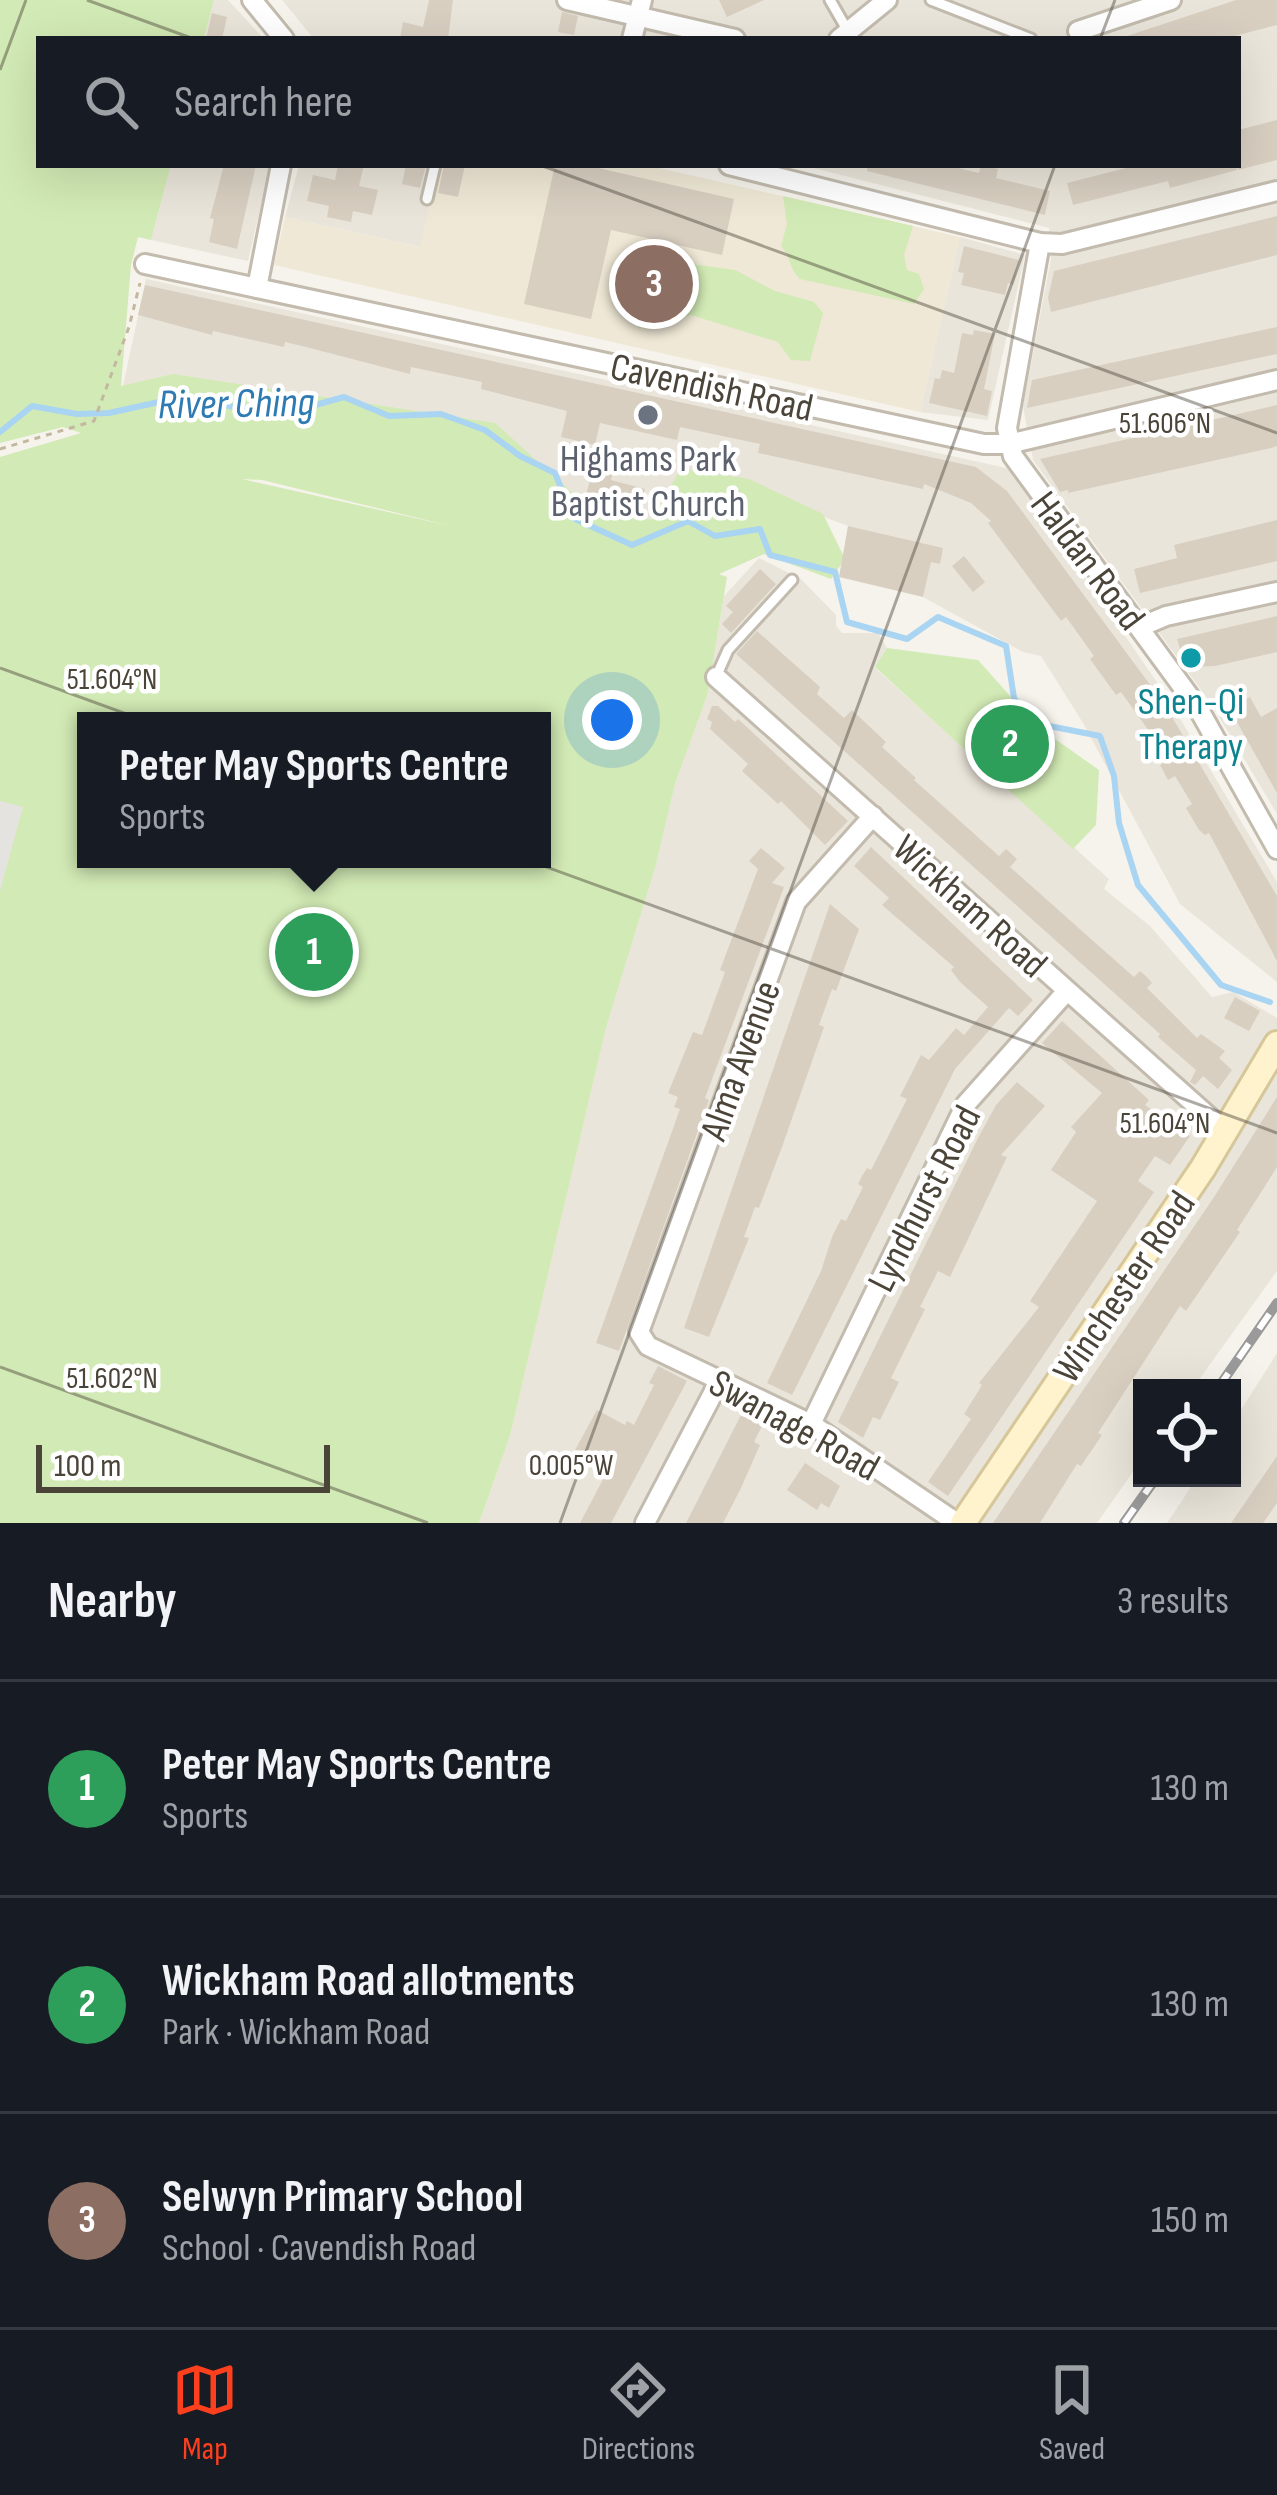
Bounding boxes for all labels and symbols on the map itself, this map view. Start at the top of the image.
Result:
pin: 3 [615,239,693,329]
street label: Cavendish Road [606,344,817,433]
water label: River Ching [157,378,315,431]
marker: Highams Park Baptist Church [635,402,661,428]
text: 51.606°N [1119,406,1211,442]
place label: Highams Park Baptist Church [551,436,745,528]
street label: Haldan Road [1020,483,1154,640]
marker: Shen-Qi Therapy [1178,645,1204,671]
text: 51.604°N [67,662,157,698]
place label: Shen-Qi Therapy [1138,679,1244,771]
your location [582,690,642,750]
pin: 2 [971,699,1049,789]
street label: Wickham Road [883,825,1056,988]
pin: 1 [275,907,353,997]
street label: Alma Avenue [691,975,792,1148]
street label: Lyndhurst Road [858,1098,992,1300]
text: 51.604°N [1120,1106,1210,1142]
street label: Winchester Road [1044,1183,1206,1392]
street label: Swanage Road [701,1360,887,1492]
text: 51.602°N [66,1361,158,1397]
scale bar [36,1439,330,1492]
text: 0.005°W [529,1448,614,1484]

